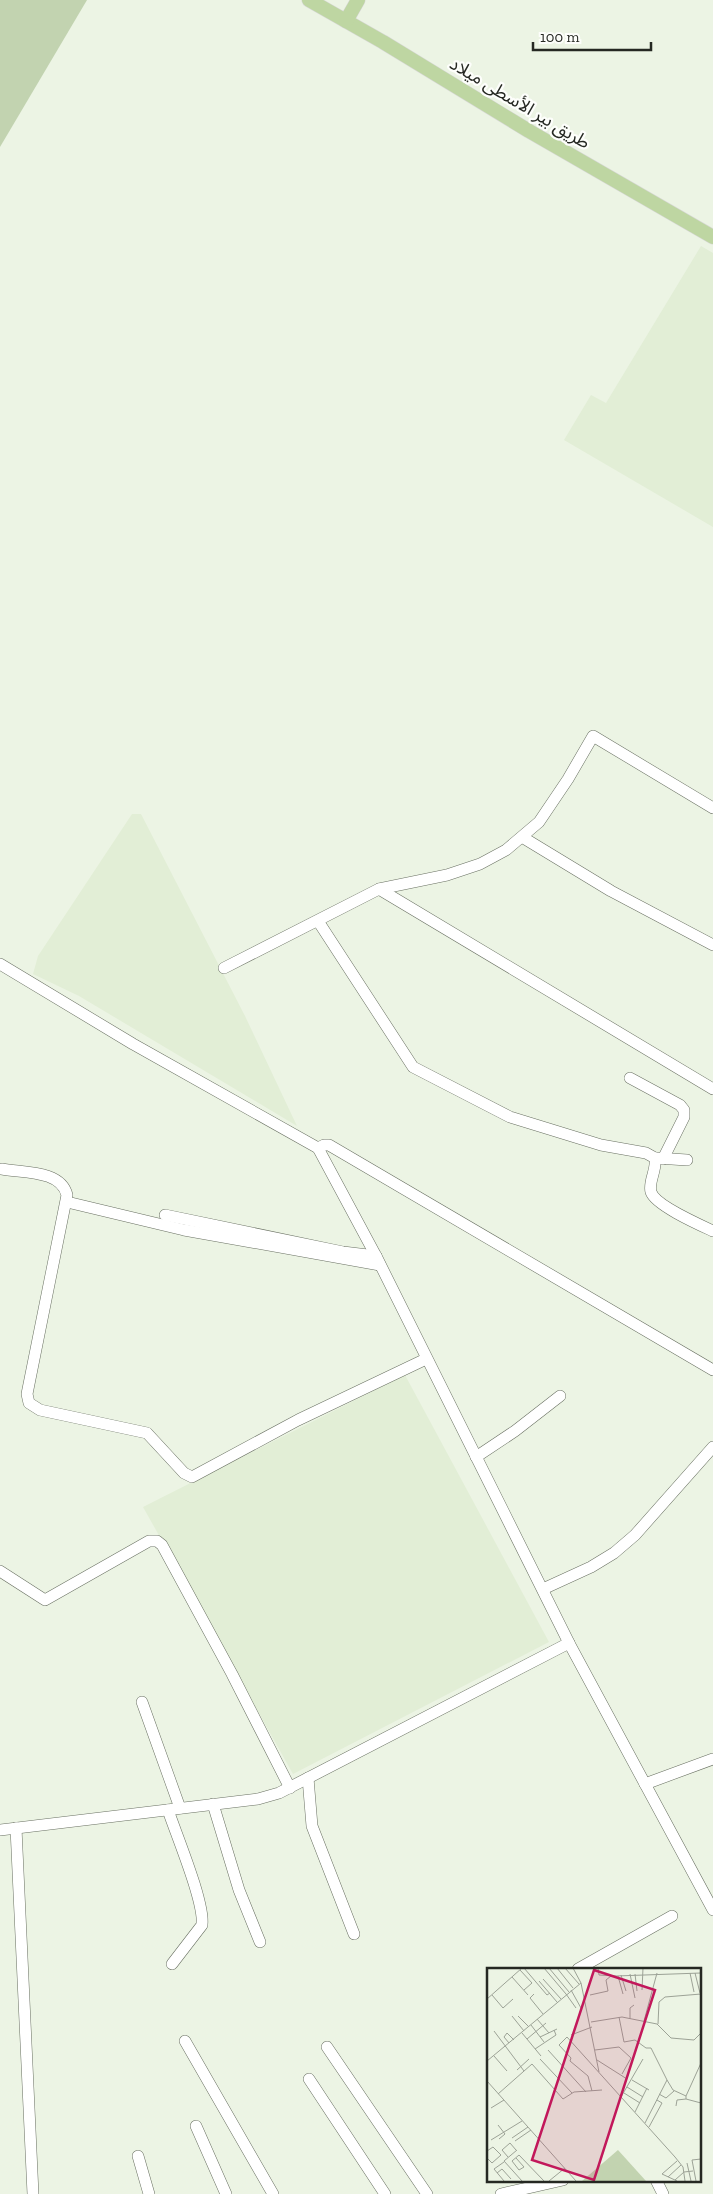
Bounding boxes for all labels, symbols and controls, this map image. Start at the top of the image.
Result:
scale bar [533,20,650,52]
text: 100 m [540,28,579,46]
street label: طريق بير الأسطى ميلاد [446,52,594,154]
inset map [487,1968,700,2182]

